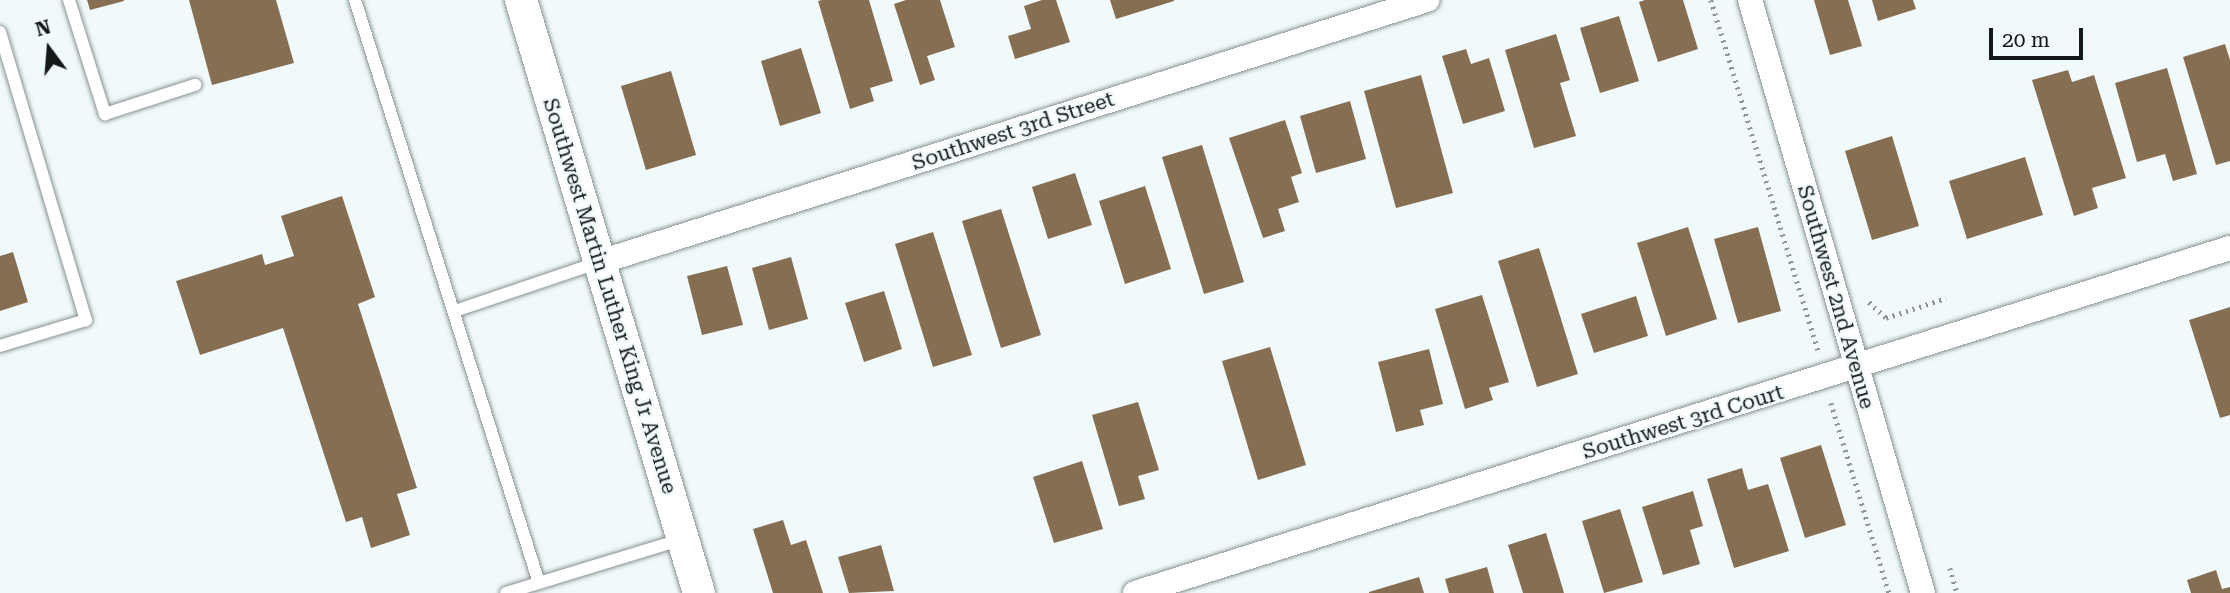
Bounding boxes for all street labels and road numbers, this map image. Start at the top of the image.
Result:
street label: Southwest 3rd Street [909,86,1117,176]
street label: Southwest Martin Luther King Jr Avenue [538,95,682,497]
street label: Southwest 2nd Avenue [1792,182,1880,412]
street label: Southwest 3rd Court [1579,379,1787,465]

